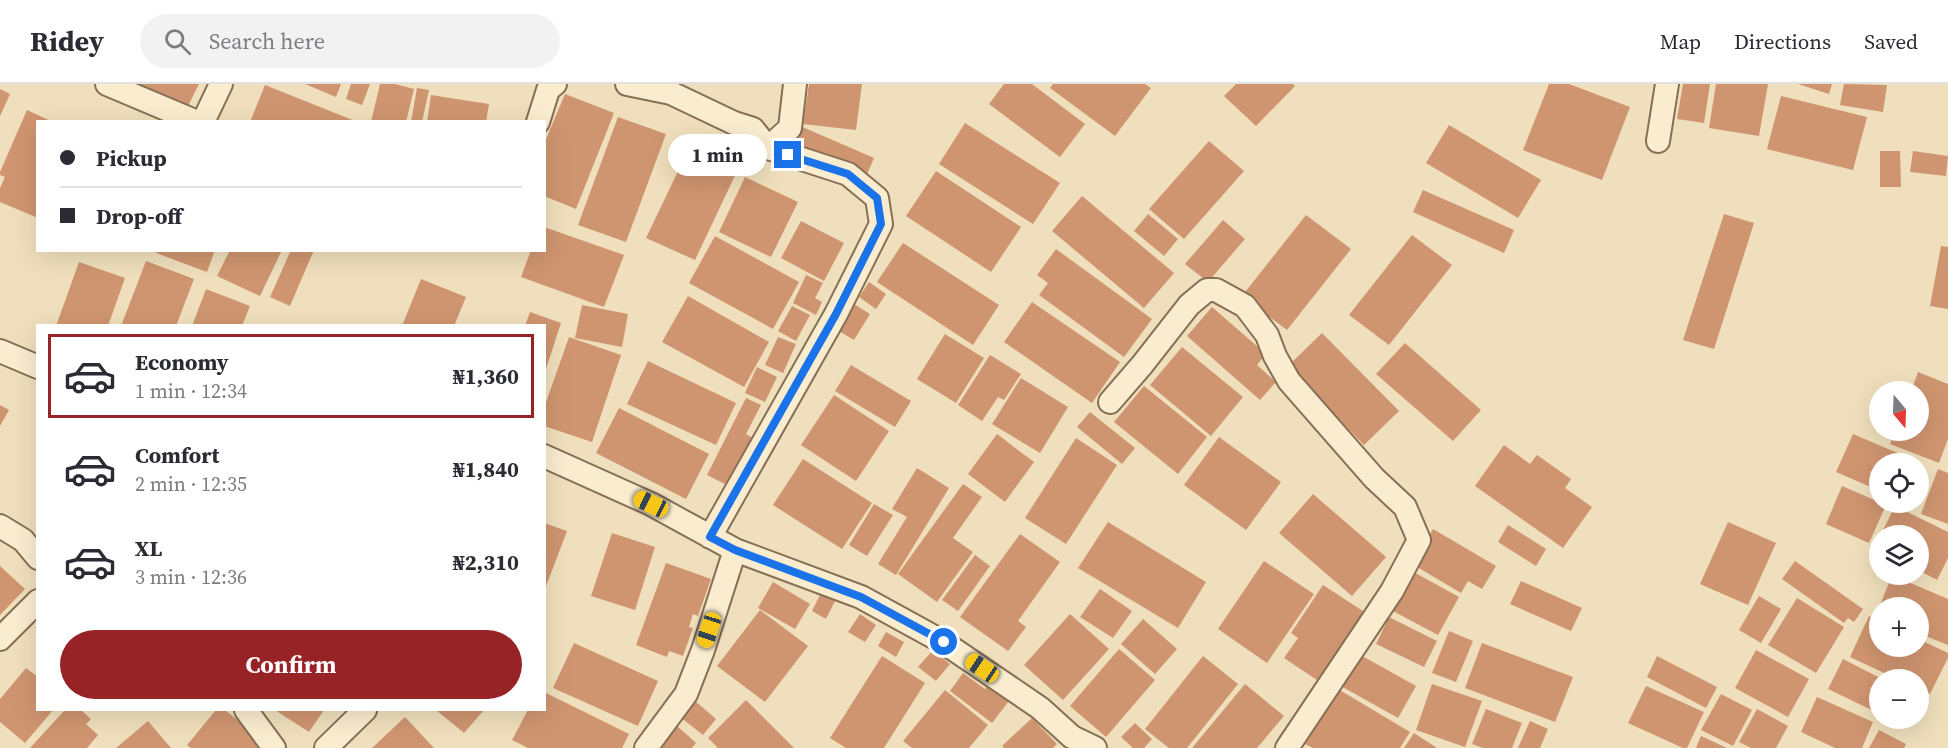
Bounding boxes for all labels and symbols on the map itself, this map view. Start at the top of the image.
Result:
callout: 1 min [668,134,767,176]
route end [774,141,801,168]
north arrow [1869,381,1929,441]
car [631,488,671,520]
car [695,610,723,650]
route start [930,628,957,655]
car [962,650,1002,686]

